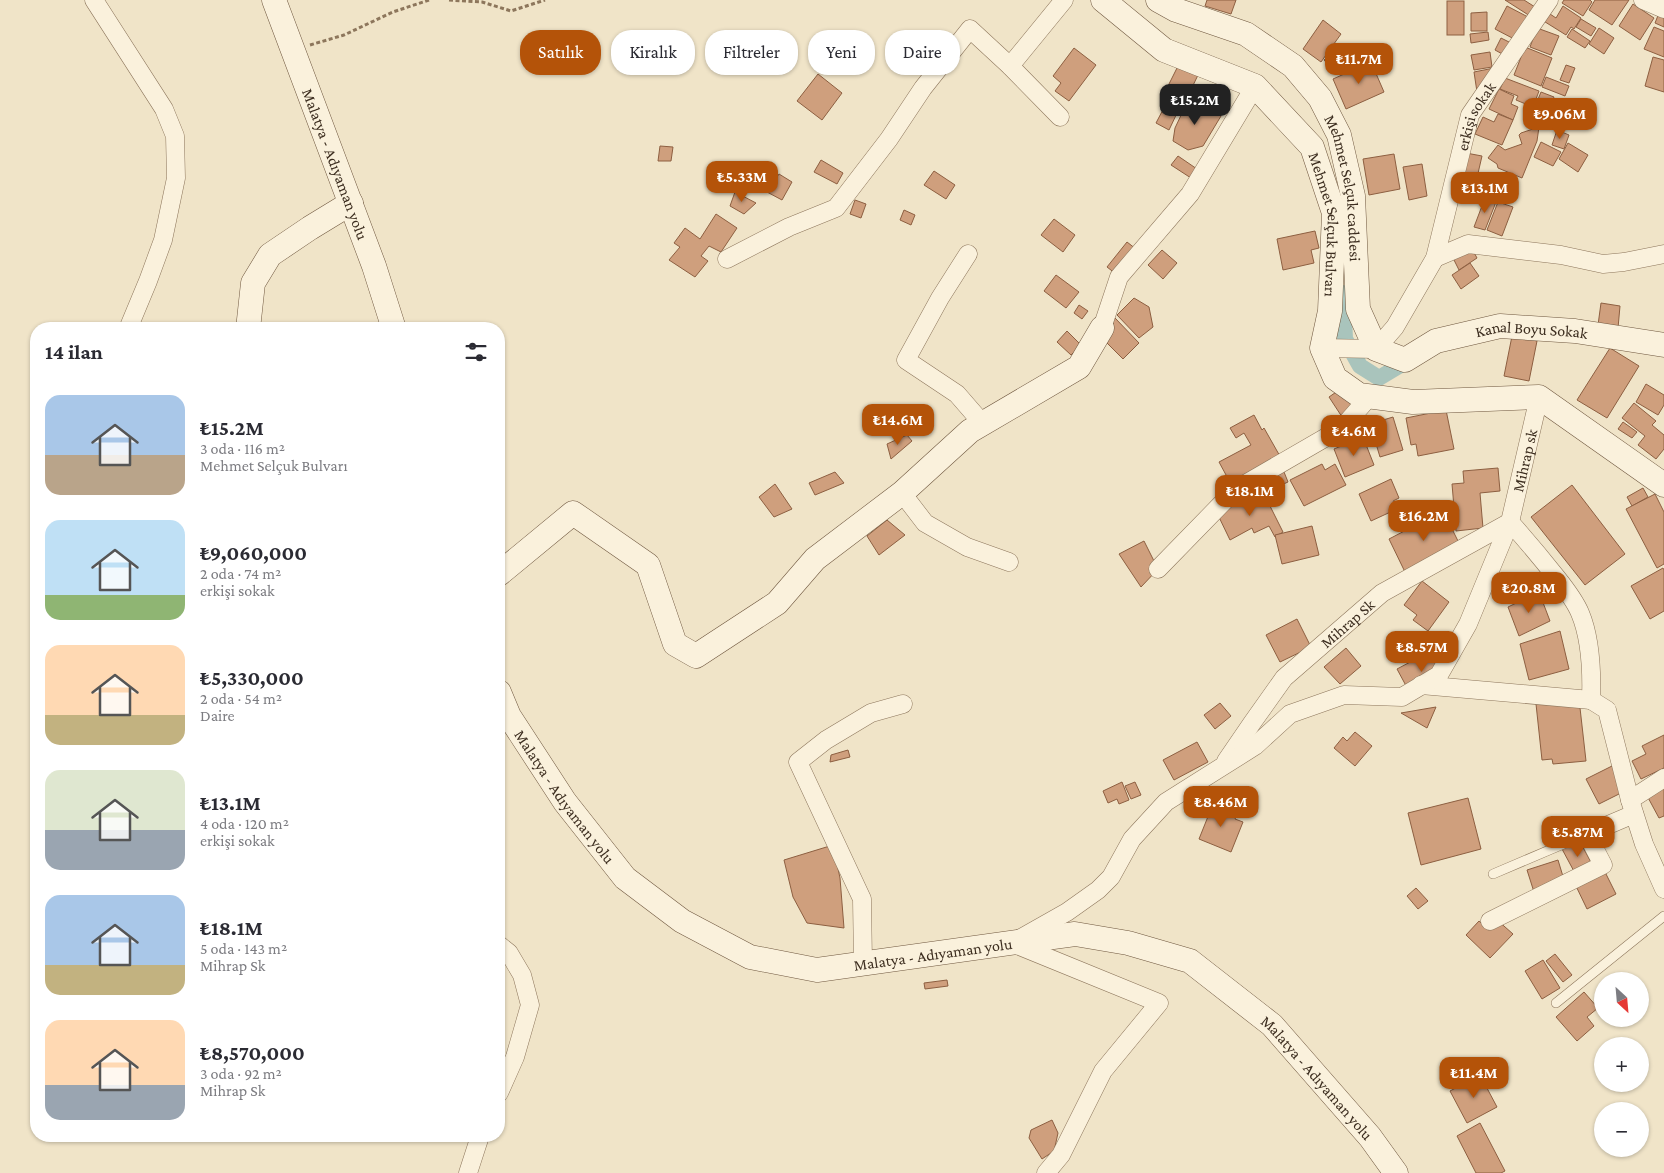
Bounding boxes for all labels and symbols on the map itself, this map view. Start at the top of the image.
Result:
pin: ₺11.7M [1318,42,1400,85]
street label: erkişi sokak [1454,79,1499,153]
pin: ₺15.2M [1154,84,1236,126]
street label: Malatya - Adıyaman yolu [299,86,371,242]
pin: ₺9.06M [1519,98,1601,140]
street label: Mehmet Selçuk caddesi [1321,112,1364,262]
street label: Mehmet Selçuk Bulvarı [1305,150,1342,297]
pin: ₺5.33M [701,160,783,203]
pin: ₺13.1M [1444,172,1526,214]
street label: Kanal Boyu Sokak [1474,318,1589,342]
pin: ₺14.6M [857,404,939,446]
pin: ₺4.6M [1319,414,1389,457]
street label: Mihrap sk [1509,427,1540,494]
pin: ₺18.1M [1209,474,1291,517]
pin: ₺16.2M [1383,500,1465,542]
pin: ₺20.8M [1488,572,1570,614]
street label: Mihrap Sk [1317,595,1378,651]
pin: ₺8.57M [1381,630,1463,673]
street label: Malatya - Adıyaman yolu [511,727,618,867]
pin: ₺8.46M [1180,786,1262,828]
pin: ₺5.87M [1537,816,1619,858]
street label: Malatya - Adıyaman yolu [852,935,1014,974]
north arrow [1594,972,1649,1028]
street label: Malatya - Adıyaman yolu [1258,1012,1377,1144]
pin: ₺11.4M [1433,1056,1515,1099]

